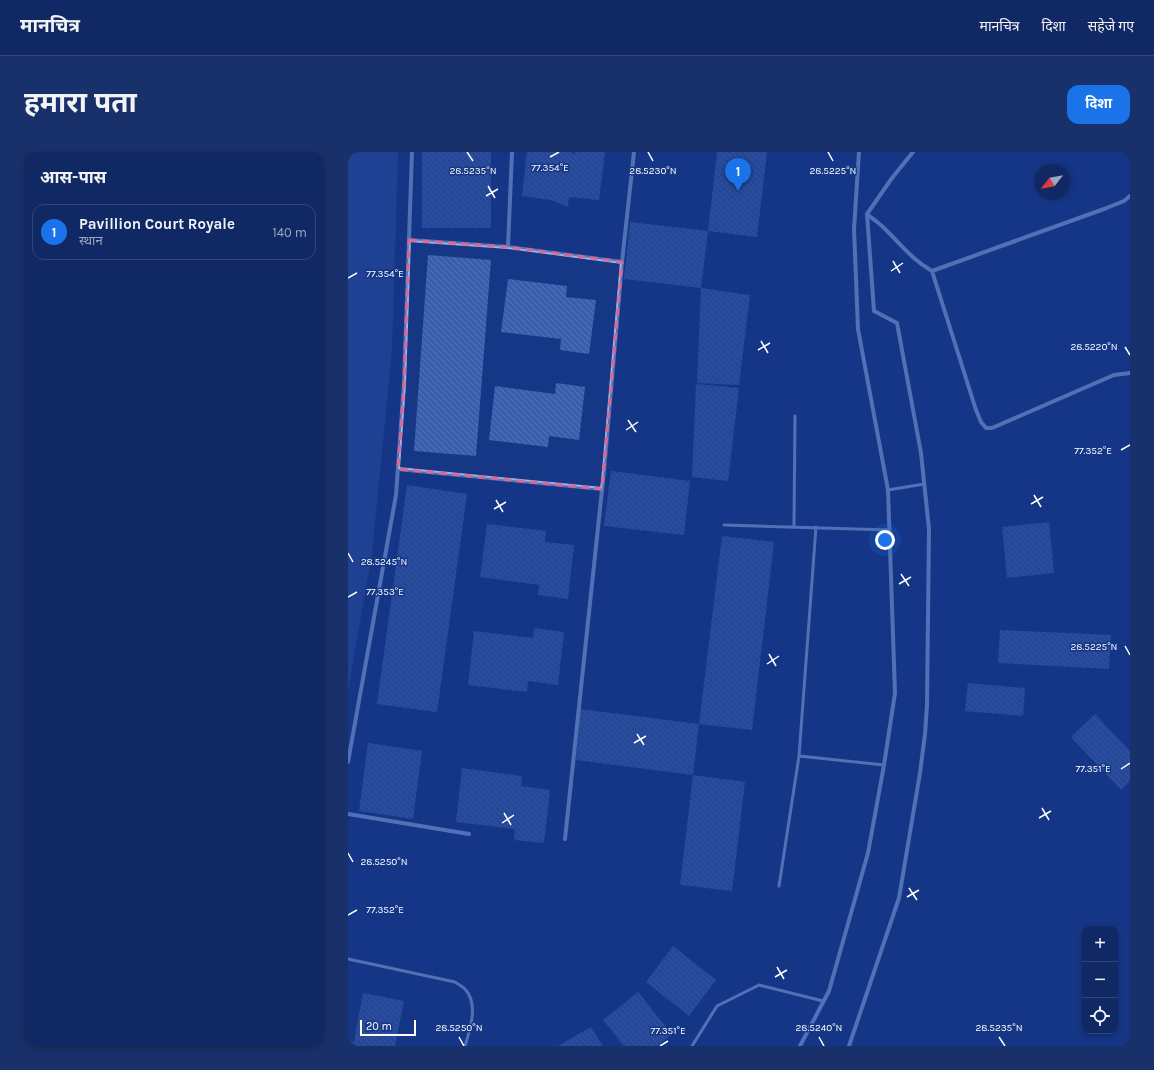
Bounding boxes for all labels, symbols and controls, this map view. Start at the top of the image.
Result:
text: मानचित्र [20,15,80,37]
text: मानचित्र [980,18,1020,35]
text: दिशा [1042,18,1066,35]
text: सहेजे गए [1088,18,1134,35]
button: दिशा [1067,85,1130,124]
text: हमारा पता [24,86,137,119]
pin: 1 [725,158,751,191]
text: 77.354°E [531,162,569,174]
north arrow [1034,164,1070,200]
text: 28.5235°N [450,165,496,177]
text: 28.5230°N [629,165,677,177]
text: 28.5225°N [810,165,856,177]
text: आस-पास [40,167,106,187]
text: Pavillion Court Royale [79,215,235,233]
text: 1 [52,225,56,240]
text: 140 m [272,225,307,240]
text: स्थान [79,233,103,248]
text: 77.354°E [366,268,404,280]
text: 28.5220°N [1070,341,1118,353]
text: 77.352°E [1074,445,1112,457]
your location [875,530,895,550]
text: 28.5245°N [361,556,407,568]
text: 77.353°E [366,586,404,598]
text: 28.5225°N [1071,641,1117,653]
text: 77.351°E [1075,763,1111,775]
text: 28.5250°N [361,856,408,868]
text: 77.352°E [366,904,404,916]
map controls [1082,926,1118,1034]
button: + [1082,926,1118,962]
button: − [1082,962,1118,998]
button: locate [1082,998,1118,1034]
scale bar [360,1018,416,1037]
text: 20 m [366,1020,392,1033]
text: 28.5250°N [436,1022,483,1034]
text: 28.5240°N [796,1022,842,1034]
text: 28.5235°N [976,1022,1022,1034]
text: 77.351°E [650,1025,686,1037]

